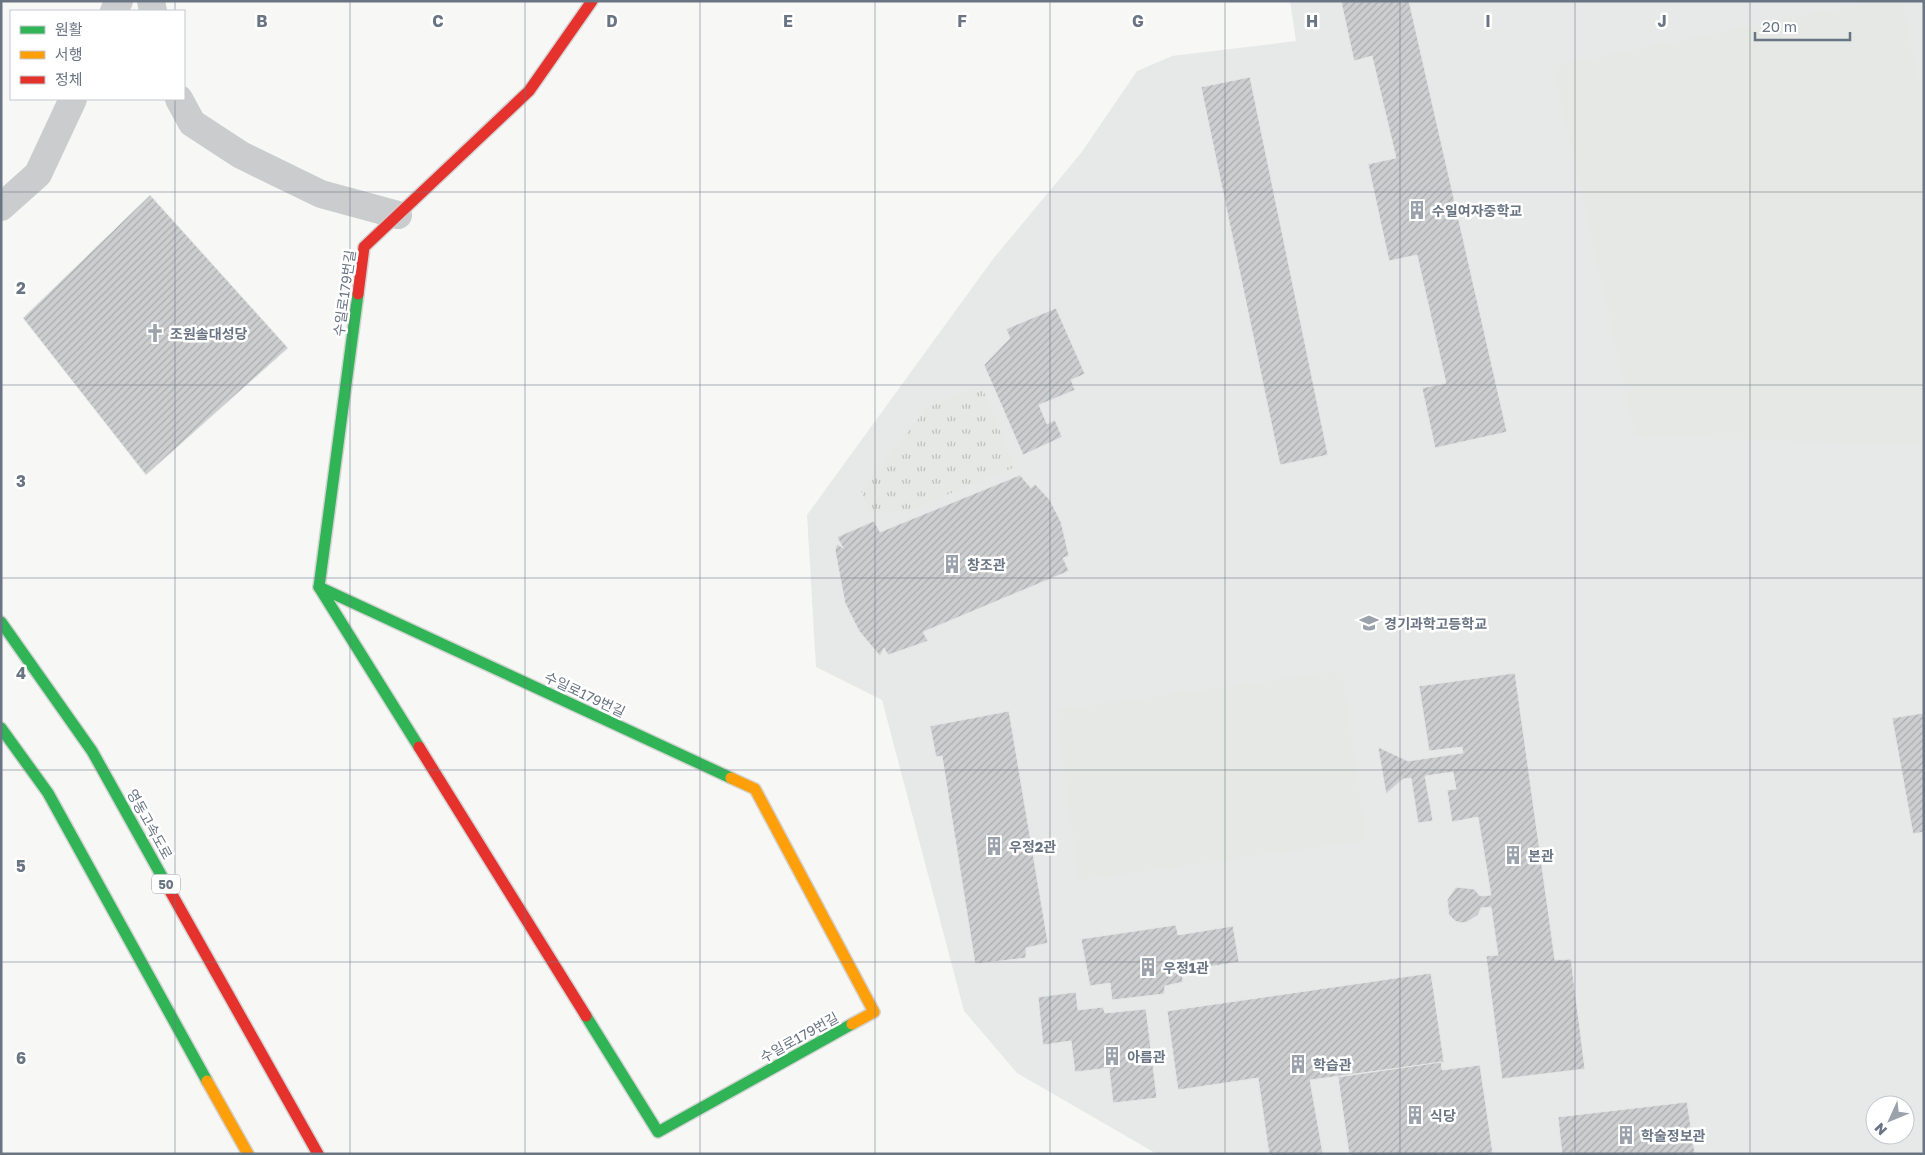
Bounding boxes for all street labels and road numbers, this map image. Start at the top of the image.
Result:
street label: 수일로179번길 [330,249,358,337]
street label: 수일로179번길 [542,668,628,720]
street label: 영동고속도로 [124,786,176,862]
road number: 50 [152,874,180,894]
street label: 수일로179번길 [757,1008,841,1066]

